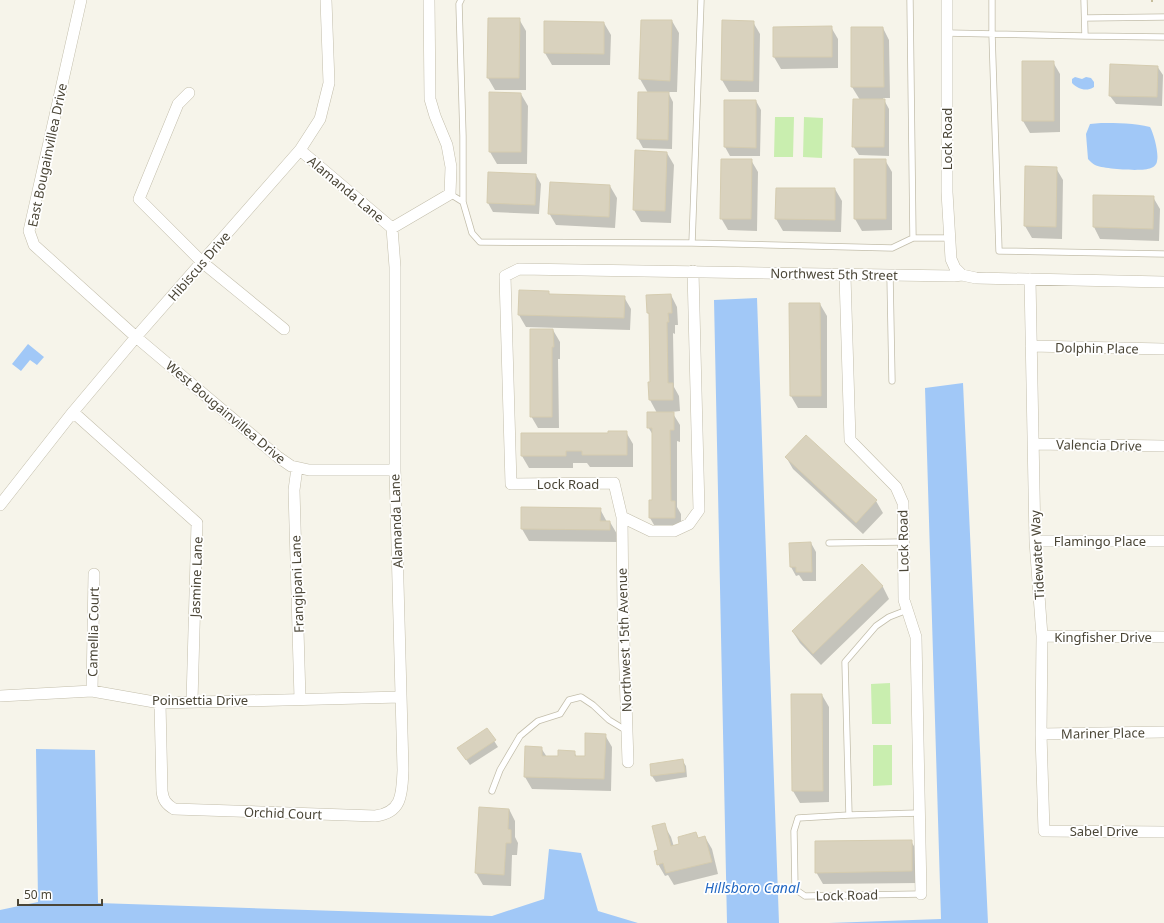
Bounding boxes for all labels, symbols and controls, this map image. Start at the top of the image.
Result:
street label: East Bougainvillea Drive [23,81,71,229]
street label: Lock Road [938,108,956,170]
street label: Alamanda Lane [304,152,388,226]
street label: Hibiscus Drive [164,227,234,305]
street label: Northwest 5th Street [770,264,898,284]
street label: Dolphin Place [1055,338,1139,358]
street label: West Bougainvillea Drive [162,356,290,468]
street label: Valencia Drive [1056,435,1142,455]
street label: Alamanda Lane [385,473,407,569]
street label: Lock Road [537,475,599,493]
street label: Tidewater Way [1026,509,1048,600]
street label: Lock Road [893,510,913,572]
street label: Flamingo Place [1054,532,1146,550]
street label: Frangipani Lane [286,535,308,633]
street label: Jasmine Lane [186,536,206,620]
street label: Northwest 15th Avenue [612,568,636,712]
street label: Camellia Court [83,587,103,677]
street label: Kingfisher Drive [1054,628,1152,646]
street label: Poinsettia Drive [152,691,248,709]
street label: Mariner Place [1061,723,1145,743]
street label: Orchid Court [243,803,323,823]
street label: Sabel Drive [1070,822,1138,840]
water label: Hillsboro Canal [704,878,800,897]
scale bar [18,881,102,907]
street label: Lock Road [816,885,878,905]
text: 50 m [24,886,52,903]

